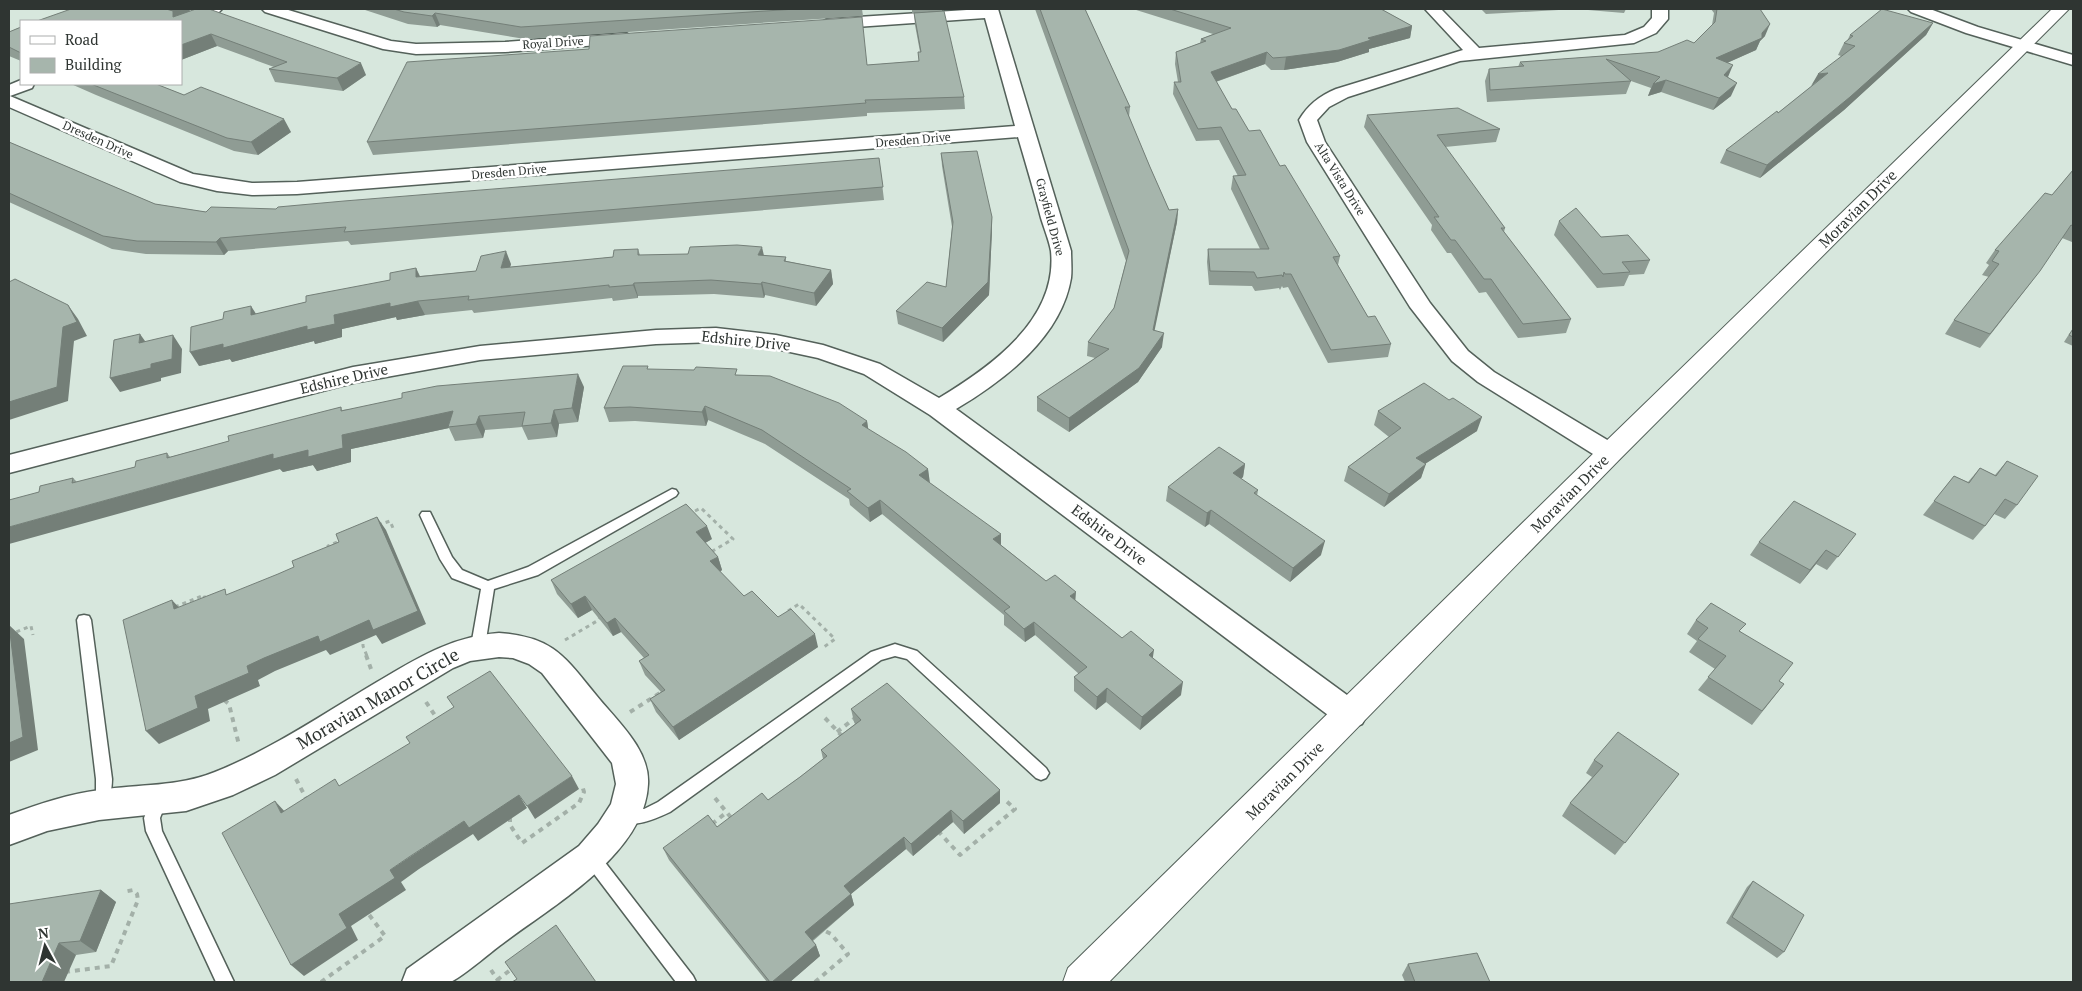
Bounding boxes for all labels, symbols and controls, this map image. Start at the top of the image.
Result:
legend [20,20,182,85]
text: Road [65,29,98,49]
street label: Royal Drive [522,33,584,52]
text: Building [65,54,123,74]
street label: Dresden Drive [61,117,136,162]
street label: Dresden Drive [875,129,951,150]
street label: Alta Vista Drive [1312,139,1369,218]
street label: Dresden Drive [471,161,547,182]
street label: Moravian Drive [1814,165,1901,252]
street label: Grayfield Drive [1033,176,1068,257]
street label: Edshire Drive [701,325,792,355]
street label: Edshire Drive [298,358,390,398]
street label: Moravian Drive [1526,450,1613,537]
street label: Edshire Drive [1068,499,1151,569]
street label: Moravian Manor Circle [292,642,463,754]
street label: Moravian Drive [1241,737,1328,824]
north arrow [20,921,70,971]
text: N [37,922,50,943]

